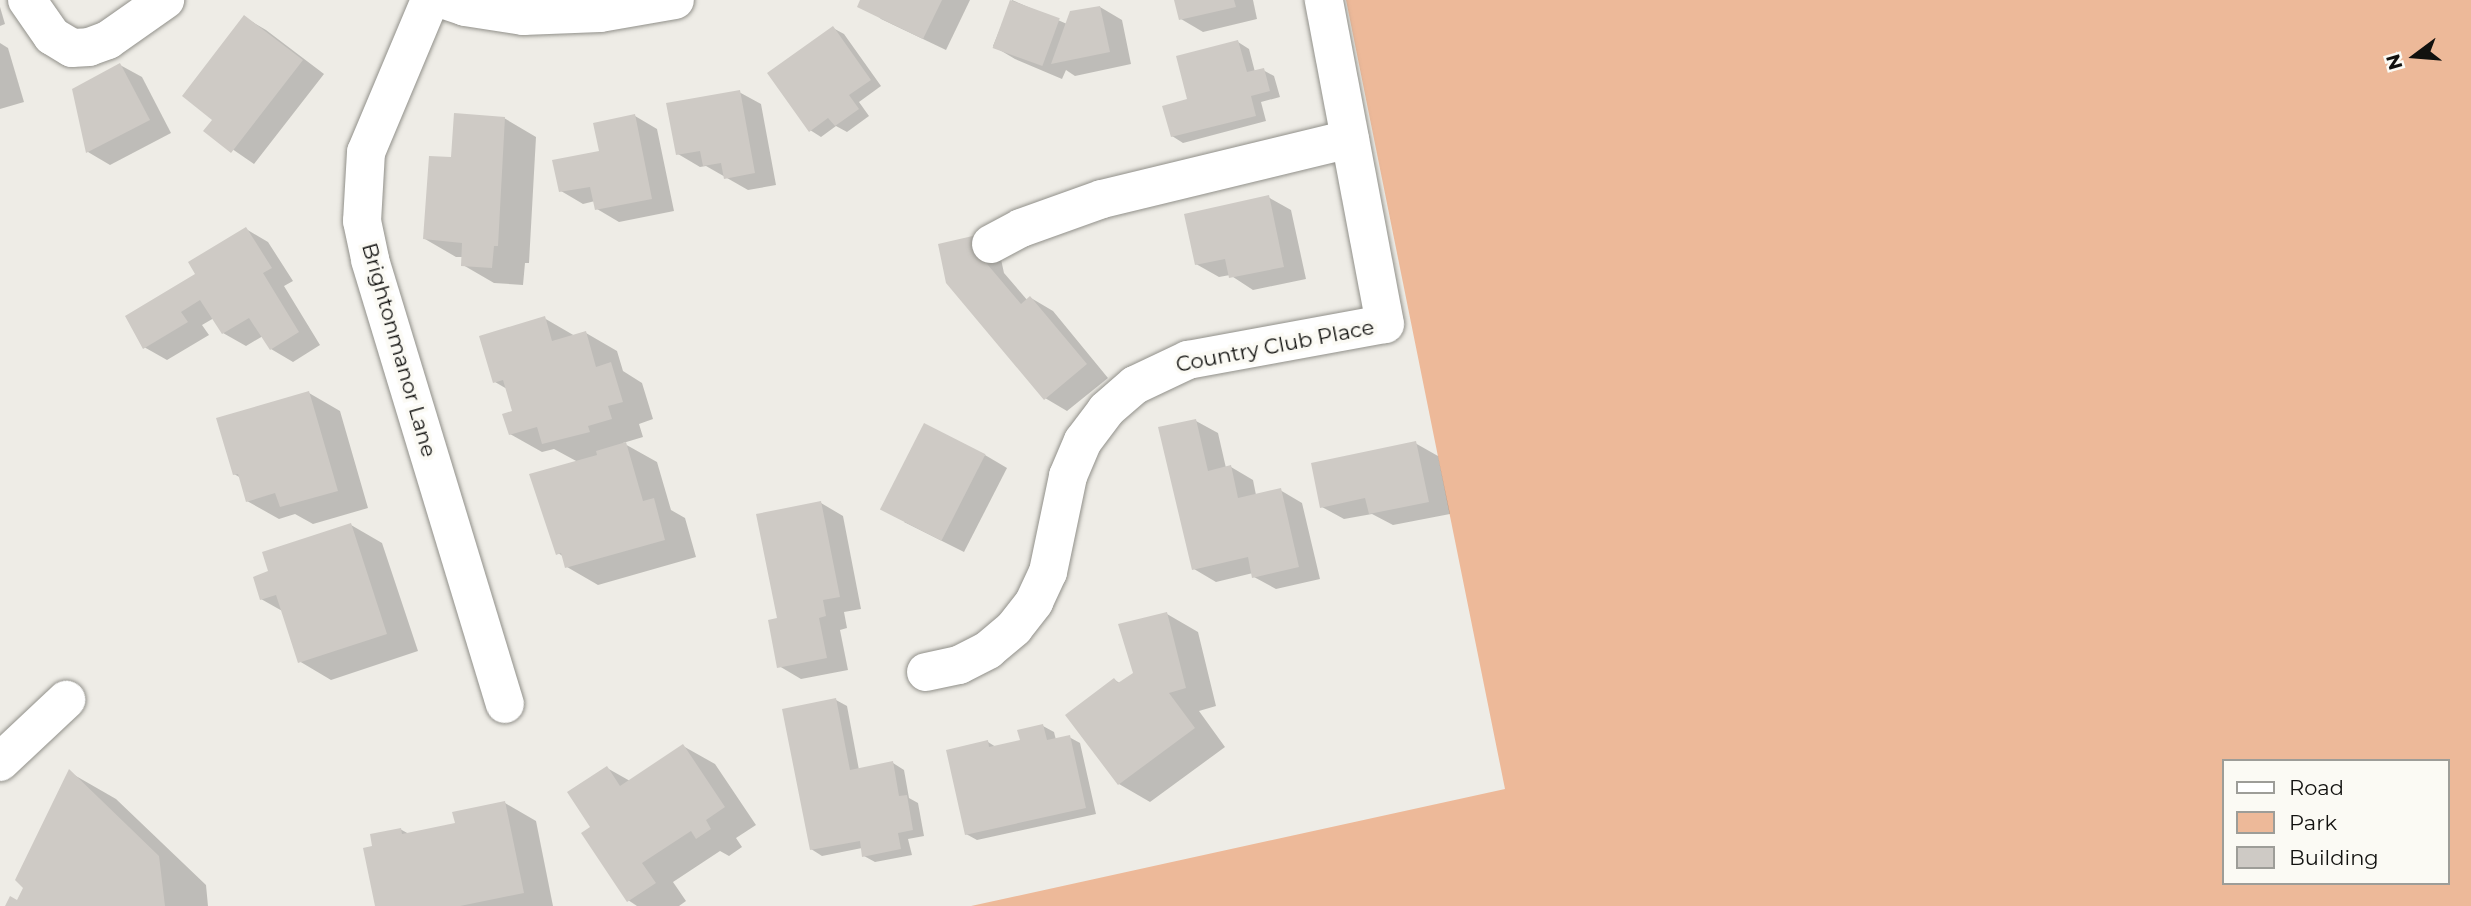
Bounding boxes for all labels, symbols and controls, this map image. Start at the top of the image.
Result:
north arrow [2380,21,2450,91]
text: N [2381,51,2408,72]
street label: Brightonmanor Lane [356,240,442,460]
street label: Country Club Place [1174,314,1376,378]
legend [2222,759,2450,885]
text: Road [2289,775,2344,800]
text: Park [2289,810,2337,835]
text: Building [2289,845,2379,870]

